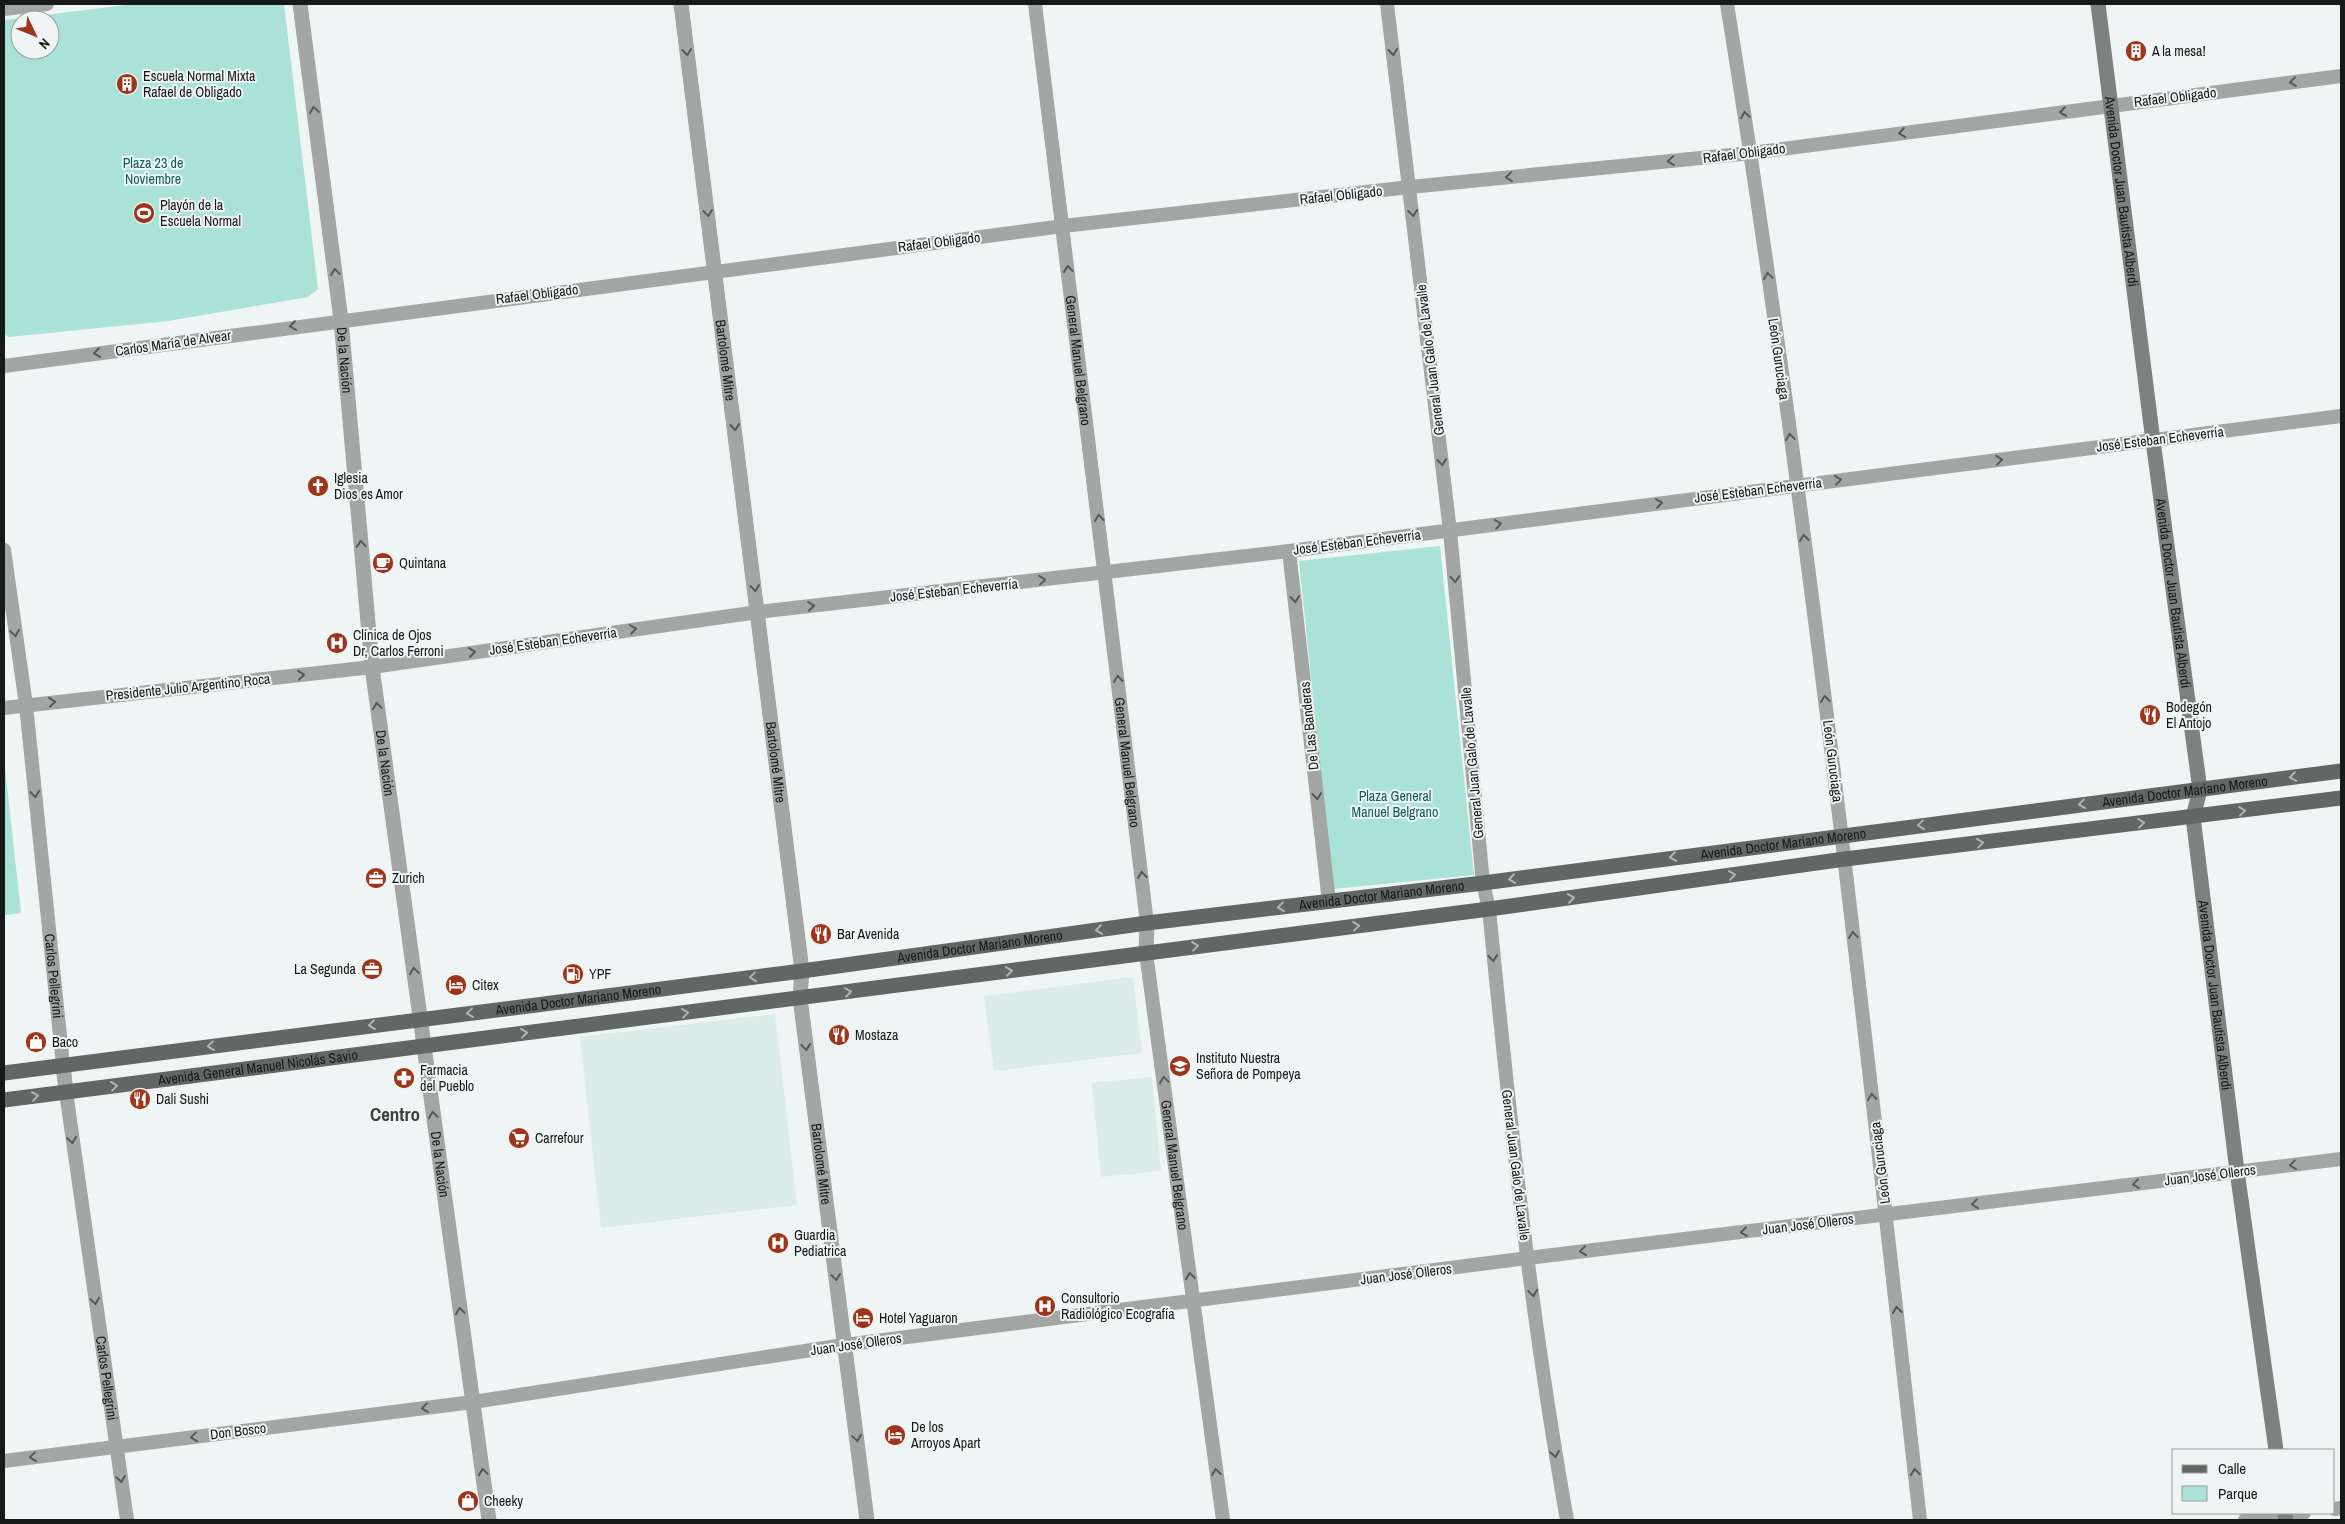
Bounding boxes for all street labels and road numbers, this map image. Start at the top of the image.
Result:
street label: Rafael Obligado [2133,83,2217,111]
street label: Avenida Doctor Juan Bautista Alberdi [2101,94,2142,288]
street label: Rafael Obligado [1702,139,1786,167]
street label: Rafael Obligado [1299,182,1383,208]
street label: Rafael Obligado [897,228,981,256]
street label: Rafael Obligado [495,280,579,308]
street label: General Juan Galo de Lavalle [1412,284,1448,436]
street label: General Manuel Belgrano [1062,294,1095,426]
street label: León Guruciaga [1764,317,1794,402]
street label: Bartolomé Mitre [712,319,740,402]
street label: Carlos María de Alvear [114,326,232,360]
street label: De la Nación [333,326,357,394]
street label: José Esteban Echeverría [2095,422,2225,456]
street label: José Esteban Echeverría [1693,473,1823,507]
street label: Avenida Doctor Juan Bautista Alberdi [2152,496,2195,689]
street label: José Esteban Echeverría [1292,525,1422,559]
street label: José Esteban Echeverría [889,574,1019,606]
street label: José Esteban Echeverría [488,623,618,659]
street label: Presidente Julio Argentino Roca [105,669,272,705]
street label: De Las Banderas [1295,681,1323,771]
street label: General Juan Galo de Lavalle [1456,687,1488,839]
street label: General Manuel Belgrano [1111,696,1144,828]
street label: León Guruciaga [1819,719,1847,804]
street label: Bartolomé Mitre [762,720,790,804]
street label: De la Nación [372,729,399,797]
street label: Avenida Doctor Mariano Moreno [2100,772,2269,811]
street label: Avenida Doctor Mariano Moreno [1699,824,1867,864]
street label: Avenida Doctor Mariano Moreno [1297,876,1465,914]
street label: Avenida Doctor Juan Bautista Alberdi [2194,898,2236,1091]
street label: Avenida Doctor Mariano Moreno [895,926,1064,967]
street label: Carlos Pellegrini [41,933,67,1019]
street label: Avenida Doctor Mariano Moreno [494,980,662,1019]
street label: Avenida General Manuel Nicolás Savio [156,1046,359,1089]
street label: General Juan Galo de Lavalle [1498,1089,1534,1241]
street label: General Manuel Belgrano [1157,1099,1193,1231]
street label: León Guruciaga [1866,1120,1894,1205]
street label: Bartolomé Mitre [807,1122,835,1206]
street label: De la Nación [427,1130,454,1198]
street label: Juan José Olleros [2163,1160,2257,1190]
street label: Juan José Olleros [1761,1209,1855,1239]
street label: Juan José Olleros [1359,1259,1453,1289]
street label: Juan José Olleros [809,1329,903,1359]
street label: Carlos Pellegrini [92,1335,122,1421]
street label: Don Bosco [209,1419,267,1443]

